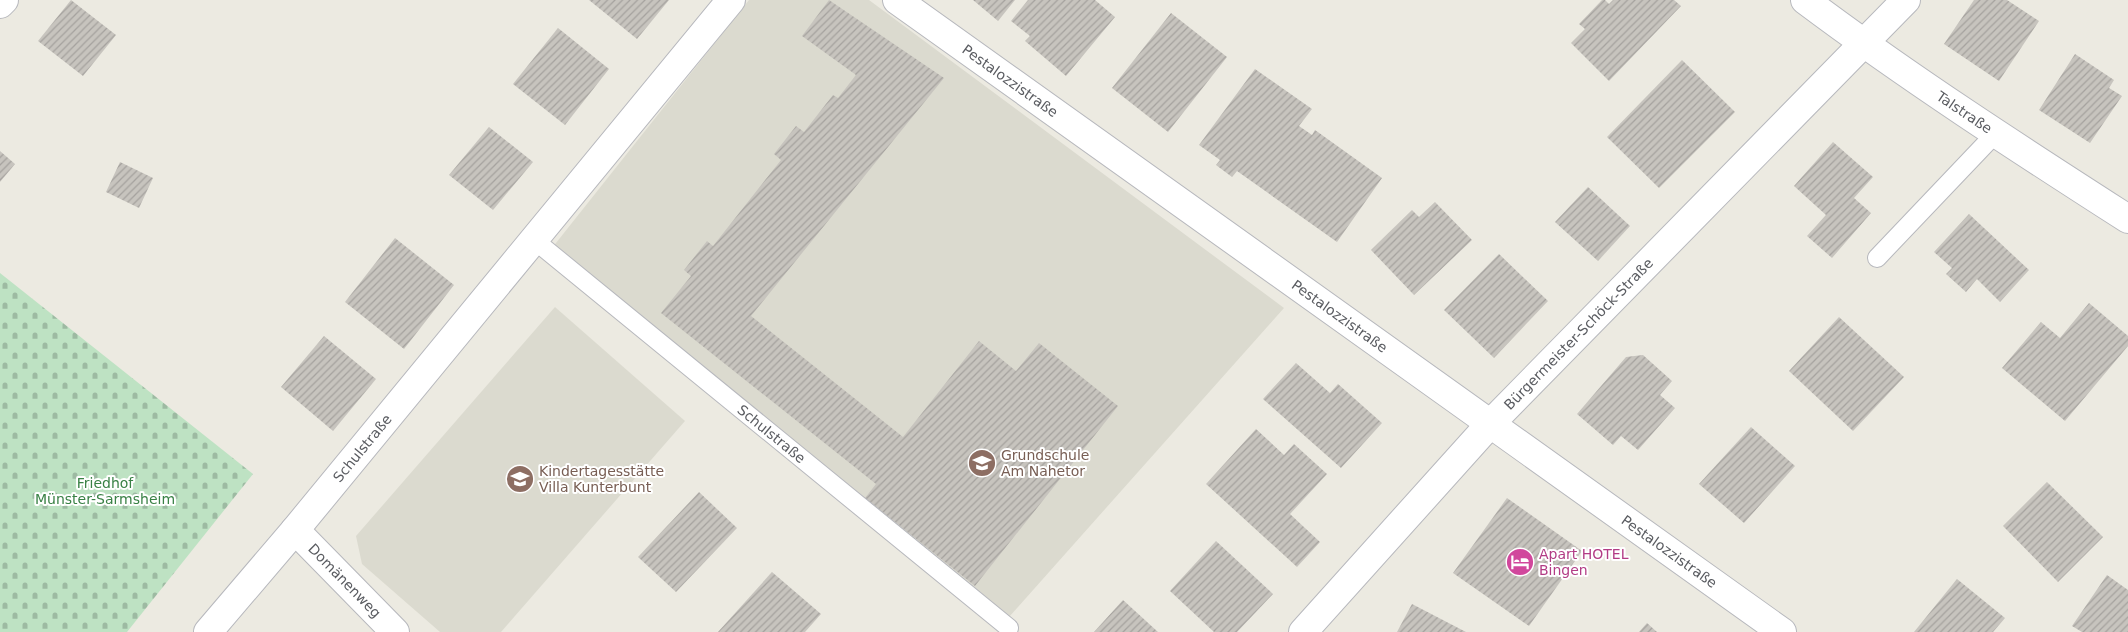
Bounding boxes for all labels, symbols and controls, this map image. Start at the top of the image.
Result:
street label: Pestalozzistraße [959,41,1061,120]
street label: Talstraße [1933,87,1995,137]
street label: Bürgermeister-Schöck-Straße [1501,255,1656,413]
street label: Pestalozzistraße [1289,277,1391,356]
street label: Schulstraße [734,401,809,466]
street label: Schulstraße [330,411,395,485]
place label: Grundschule Am Nahetor [1001,447,1089,479]
school or university icon: Grundschule Am Nahetor [967,448,997,478]
place label: Kindertagesstätte Villa Kunterbunt [539,463,664,495]
school or university icon: Kindertagesstätte Villa Kunterbunt [505,464,535,494]
park label: Friedhof Münster-Sarmsheim [35,475,175,507]
street label: Pestalozzistraße [1618,512,1720,591]
street label: Domänenweg [305,540,384,621]
place label: Apart HOTEL Bingen [1539,546,1629,578]
hotel icon: Apart HOTEL Bingen [1505,547,1535,577]

